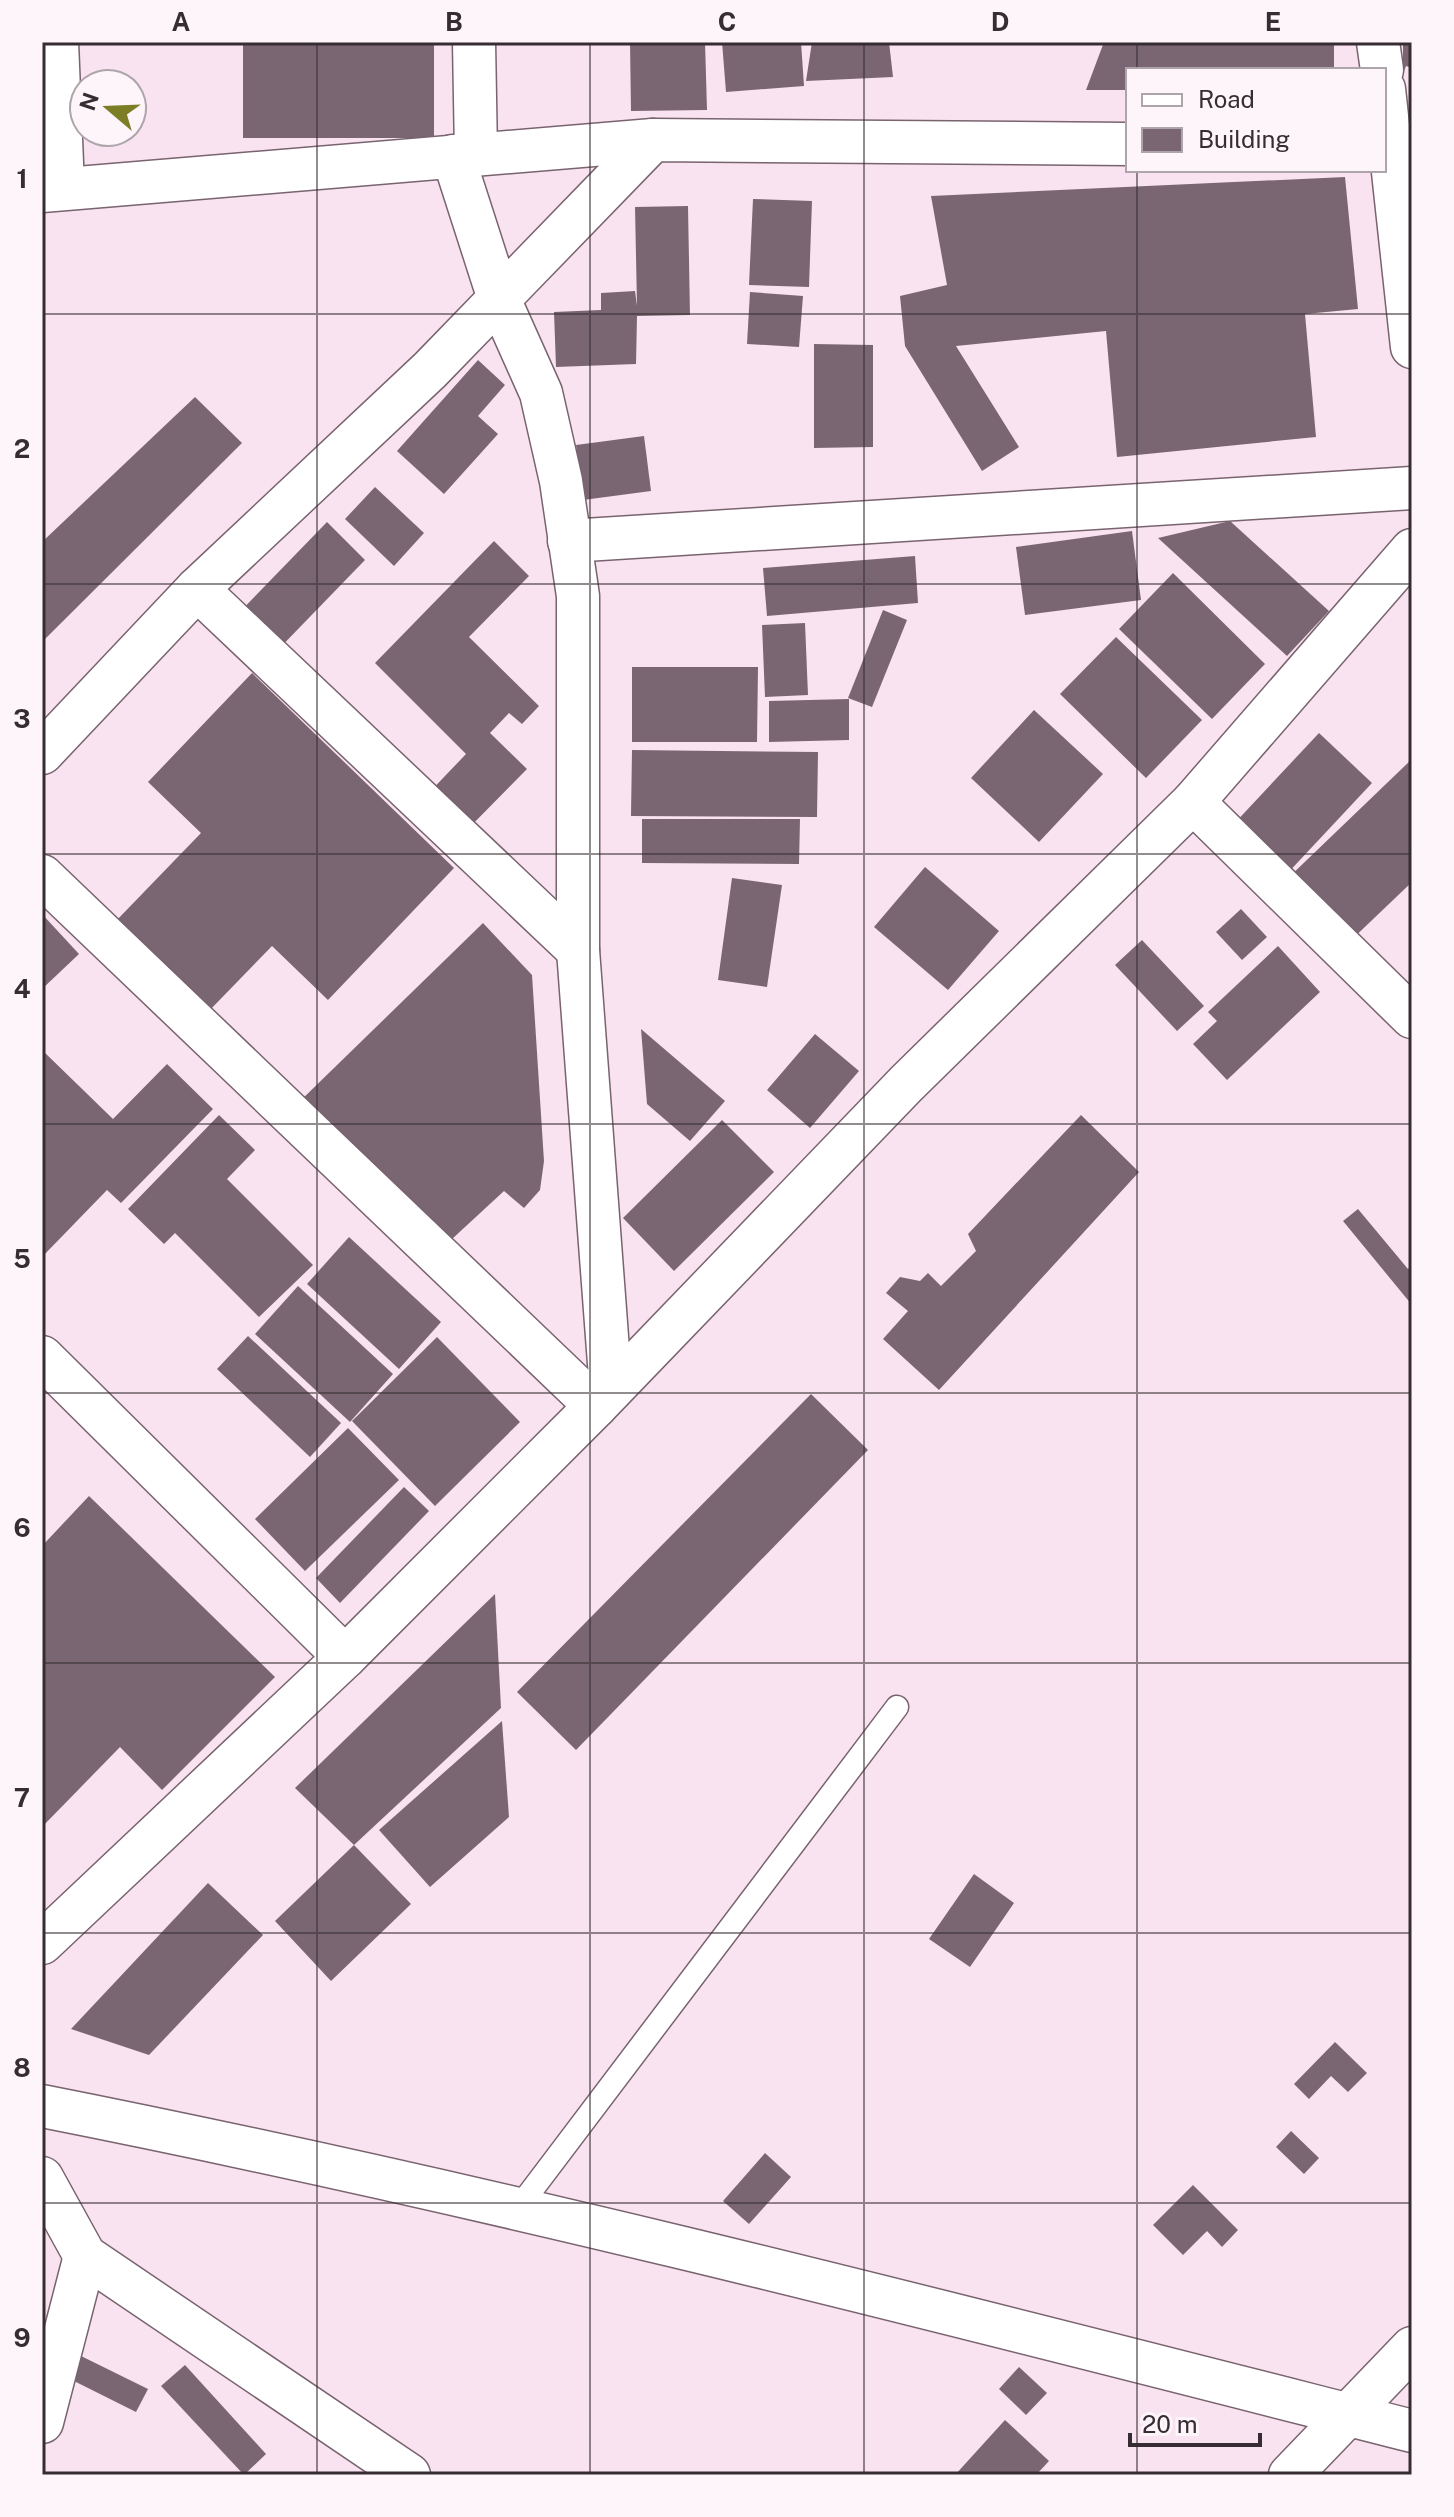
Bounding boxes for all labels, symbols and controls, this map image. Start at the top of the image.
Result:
text: A [172,6,191,37]
text: B [445,6,463,37]
text: C [718,6,736,37]
text: D [991,6,1009,37]
text: E [1265,6,1281,37]
north arrow [68,68,148,148]
legend [1126,68,1386,172]
text: Road [1198,85,1255,113]
text: N [74,89,104,114]
text: Building [1198,125,1290,153]
text: 1 [16,163,28,194]
text: 2 [14,433,30,464]
text: 3 [13,703,31,734]
text: 4 [13,973,31,1004]
text: 5 [13,1243,31,1274]
text: 6 [13,1512,31,1543]
text: 7 [14,1782,30,1813]
text: 8 [13,2052,31,2083]
text: 9 [13,2322,31,2353]
scale bar [1130,2397,1260,2447]
text: 20 m [1142,2410,1198,2438]

